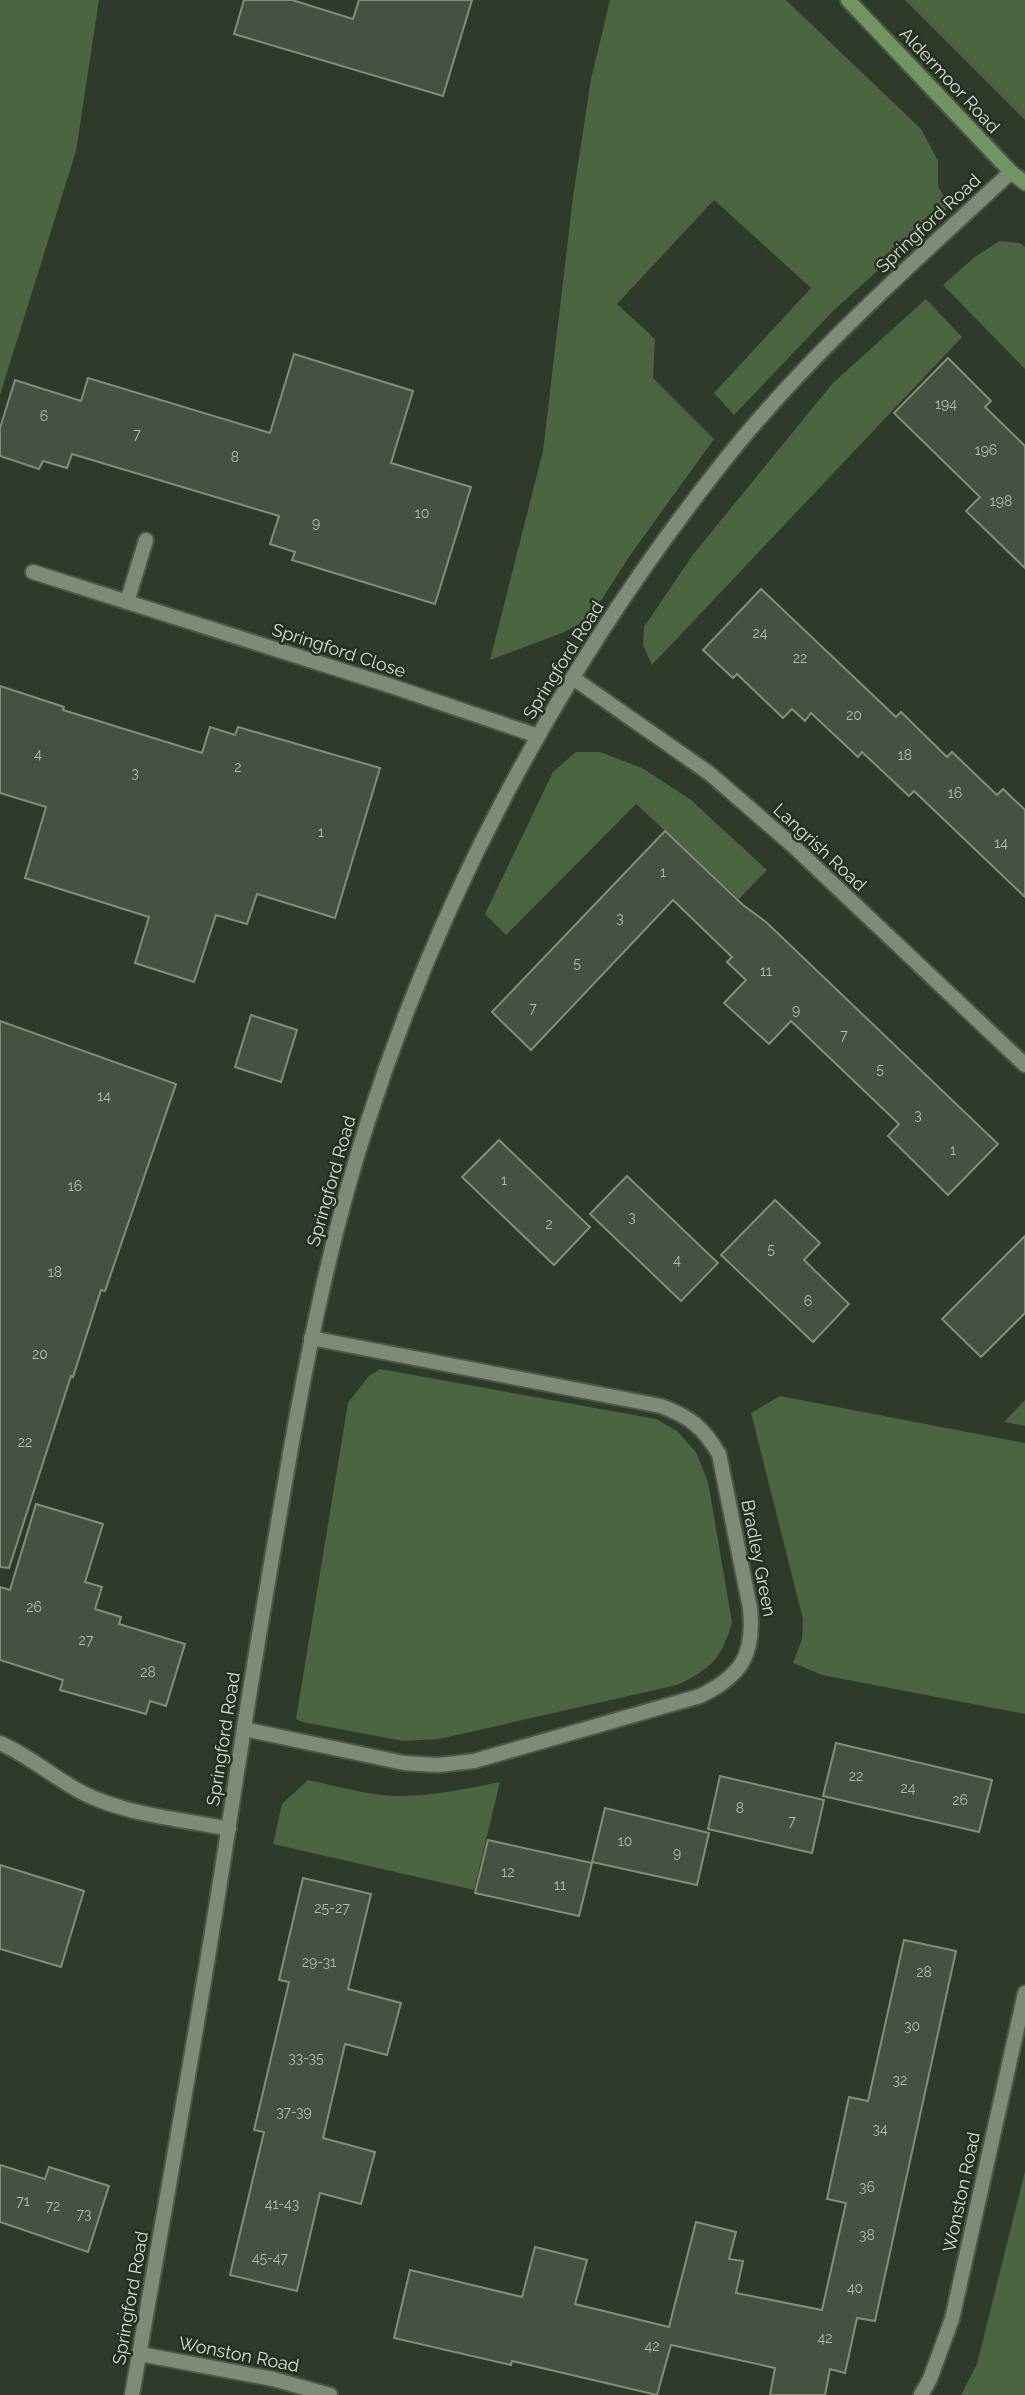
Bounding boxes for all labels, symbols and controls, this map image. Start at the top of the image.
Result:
street label: Aldermoor Road [896,23,1004,137]
street label: Springford Road [871,169,985,277]
house number: 194 [935,396,957,412]
house number: 6 [40,408,48,424]
house number: 7 [133,426,141,442]
house number: 196 [975,442,997,458]
house number: 8 [231,449,239,465]
house number: 198 [990,493,1012,509]
house number: 10 [415,505,429,521]
house number: 9 [312,515,320,531]
street label: Springford Road [518,597,608,723]
street label: Springford Close [270,618,409,682]
house number: 24 [753,625,768,641]
house number: 22 [793,650,807,666]
house number: 20 [846,707,862,723]
house number: 4 [34,746,42,762]
house number: 18 [898,747,912,763]
house number: 2 [234,759,242,775]
house number: 3 [131,765,139,781]
house number: 16 [948,785,962,801]
street label: Langrish Road [769,799,871,895]
house number: 1 [318,824,324,840]
house number: 14 [994,835,1008,851]
house number: 1 [660,864,666,880]
house number: 3 [616,910,624,926]
house number: 5 [573,955,581,971]
house number: 11 [760,963,772,979]
house number: 7 [529,1000,537,1016]
house number: 9 [792,1002,800,1018]
house number: 7 [840,1027,848,1043]
house number: 5 [876,1061,884,1077]
house number: 14 [97,1088,111,1104]
house number: 3 [914,1107,922,1123]
street label: Springford Road [302,1113,360,1249]
house number: 1 [950,1142,956,1158]
house number: 1 [501,1172,507,1188]
house number: 16 [68,1178,82,1194]
house number: 3 [628,1209,636,1225]
house number: 2 [545,1216,553,1232]
house number: 5 [767,1241,775,1257]
house number: 4 [673,1252,681,1268]
house number: 18 [48,1264,62,1280]
house number: 6 [804,1293,812,1309]
house number: 20 [32,1346,48,1362]
house number: 22 [18,1434,32,1450]
street label: Bradley Green [737,1498,781,1618]
house number: 26 [26,1599,42,1615]
house number: 27 [79,1632,94,1648]
house number: 28 [140,1664,156,1680]
street label: Springford Road [202,1671,244,1807]
house number: 22 [849,1768,863,1784]
house number: 24 [901,1780,916,1796]
house number: 26 [952,1792,968,1808]
house number: 8 [736,1800,744,1816]
house number: 7 [788,1813,796,1829]
house number: 10 [618,1833,632,1849]
house number: 9 [673,1845,681,1861]
house number: 12 [501,1864,515,1880]
house number: 11 [554,1877,566,1893]
house number: 25-27 [314,1900,350,1916]
house number: 29-31 [302,1954,336,1970]
house number: 28 [916,1964,932,1980]
house number: 30 [904,2018,920,2034]
house number: 33-35 [288,2050,324,2066]
house number: 32 [893,2072,907,2088]
house number: 37-39 [276,2104,312,2120]
house number: 34 [872,2121,888,2137]
street label: Wonston Road [938,2130,984,2254]
house number: 36 [859,2179,875,2195]
house number: 71 [16,2193,30,2209]
house number: 41-43 [265,2196,299,2212]
house number: 72 [46,2198,60,2214]
house number: 73 [77,2206,91,2222]
house number: 38 [859,2227,875,2243]
street label: Springford Road [108,2230,152,2366]
house number: 45-47 [252,2250,289,2266]
house number: 40 [847,2280,863,2296]
house number: 42 [818,2330,832,2346]
street label: Wonston Road [177,2332,301,2376]
house number: 42 [645,2338,659,2354]

